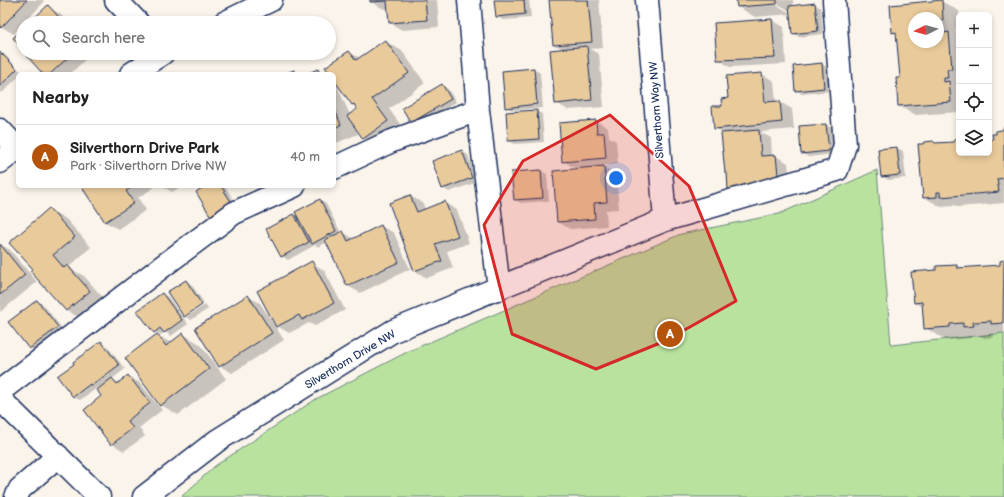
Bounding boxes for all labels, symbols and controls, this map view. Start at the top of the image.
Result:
north arrow [908,12,944,48]
map controls [956,12,992,156]
button: + [956,12,992,48]
search box [16,16,336,60]
icon: search [30,27,52,49]
text: Search here [62,29,145,48]
button: − [956,48,992,84]
street label: Silverthorn Way NW [647,61,666,159]
button: locate [956,84,992,120]
text: Nearby [32,88,89,108]
button: layers [956,120,992,156]
text: Silverthorn Drive Park [70,139,219,158]
text: A [41,149,49,165]
text: 40 m [290,149,320,165]
text: Park · Silverthorn Drive NW [70,158,227,174]
your location [606,168,626,188]
pin: A [657,319,683,349]
street label: Silverthorn Drive NW [303,327,398,392]

